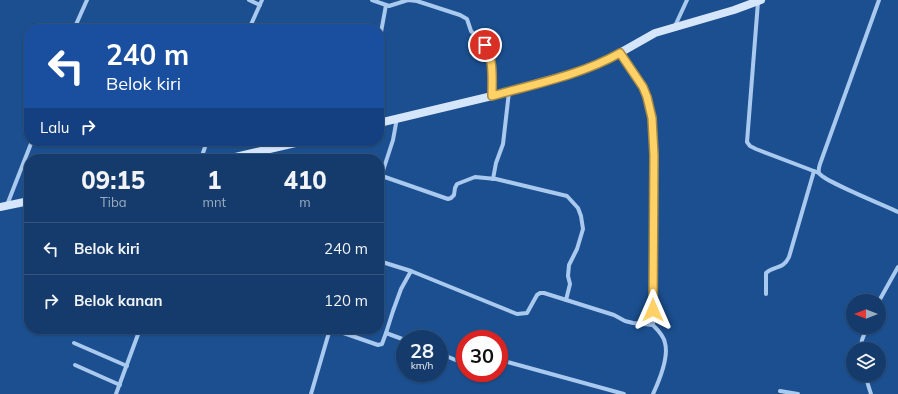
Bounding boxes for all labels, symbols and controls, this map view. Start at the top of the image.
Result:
pin [468,28,502,62]
icon: arrive [474,34,496,56]
text: 240 m [106,37,189,72]
icon: left [40,40,92,92]
text: Belok kiri [106,72,181,95]
icon: right [77,116,99,138]
text: Lalu [40,118,69,137]
text: 09:15 [81,165,145,195]
text: 1 [207,165,222,195]
text: 410 [283,165,327,195]
text: Tiba [100,194,127,210]
text: mnt [203,194,226,210]
text: m [299,194,311,210]
icon: left [40,238,62,260]
text: Belok kiri [74,239,140,258]
text: 240 m [324,239,368,258]
position arrow [632,289,674,331]
icon: right [40,290,62,312]
text: Belok kanan [74,291,163,310]
text: 120 m [324,291,368,310]
north arrow [846,294,886,334]
map controls [846,294,886,382]
speed limit sign: 30 [456,330,508,382]
text: 28 [410,338,434,363]
button: layers [846,342,886,382]
text: km/h [411,359,433,372]

